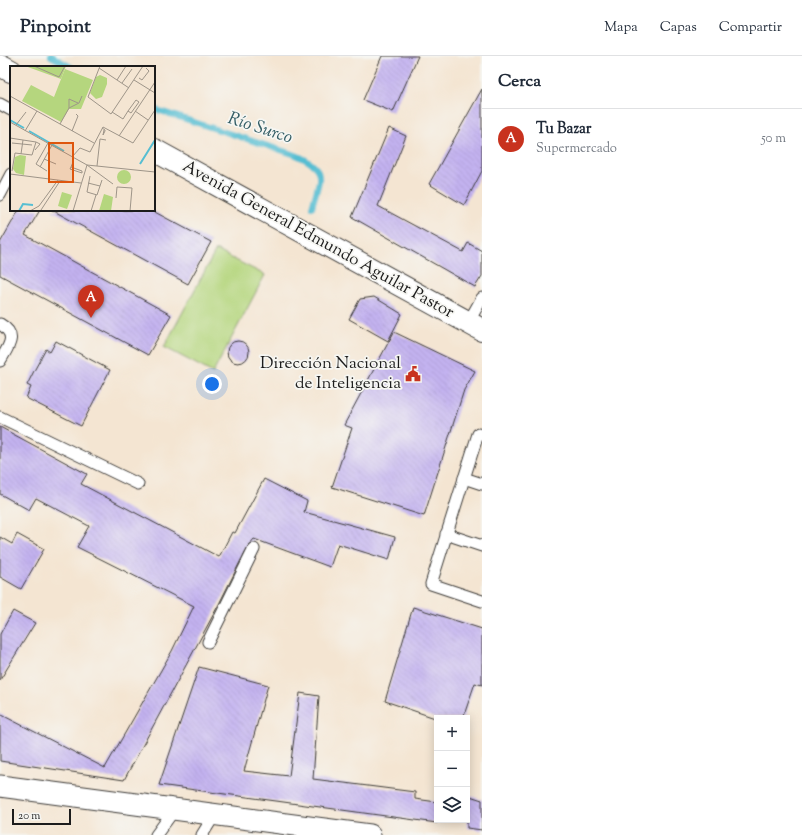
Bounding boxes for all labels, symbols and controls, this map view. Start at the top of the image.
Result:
text: Pinpoint [20,14,91,41]
text: Mapa [604,18,638,38]
text: Capas [660,18,697,38]
text: Compartir [719,18,782,38]
inset map [10,66,155,211]
text: Cerca [498,70,541,94]
water label: Río Surco [224,106,296,152]
text: Tu Bazar [536,119,591,140]
text: A [506,130,516,148]
text: 50 m [761,130,786,148]
text: Supermercado [536,140,617,158]
street label: Avenida General Edmundo Aguilar Pastor [178,155,459,325]
pin: A [78,285,104,318]
place label: Dirección Nacional de Inteligencia [260,352,401,396]
public building icon: Dirección Nacional de Inteligencia [404,365,422,383]
your location [202,374,222,394]
map controls [434,715,470,823]
button: + [434,715,470,751]
button: − [434,751,470,787]
button: layers [434,787,470,823]
scale bar [12,807,71,826]
text: 20 m [18,808,40,824]

